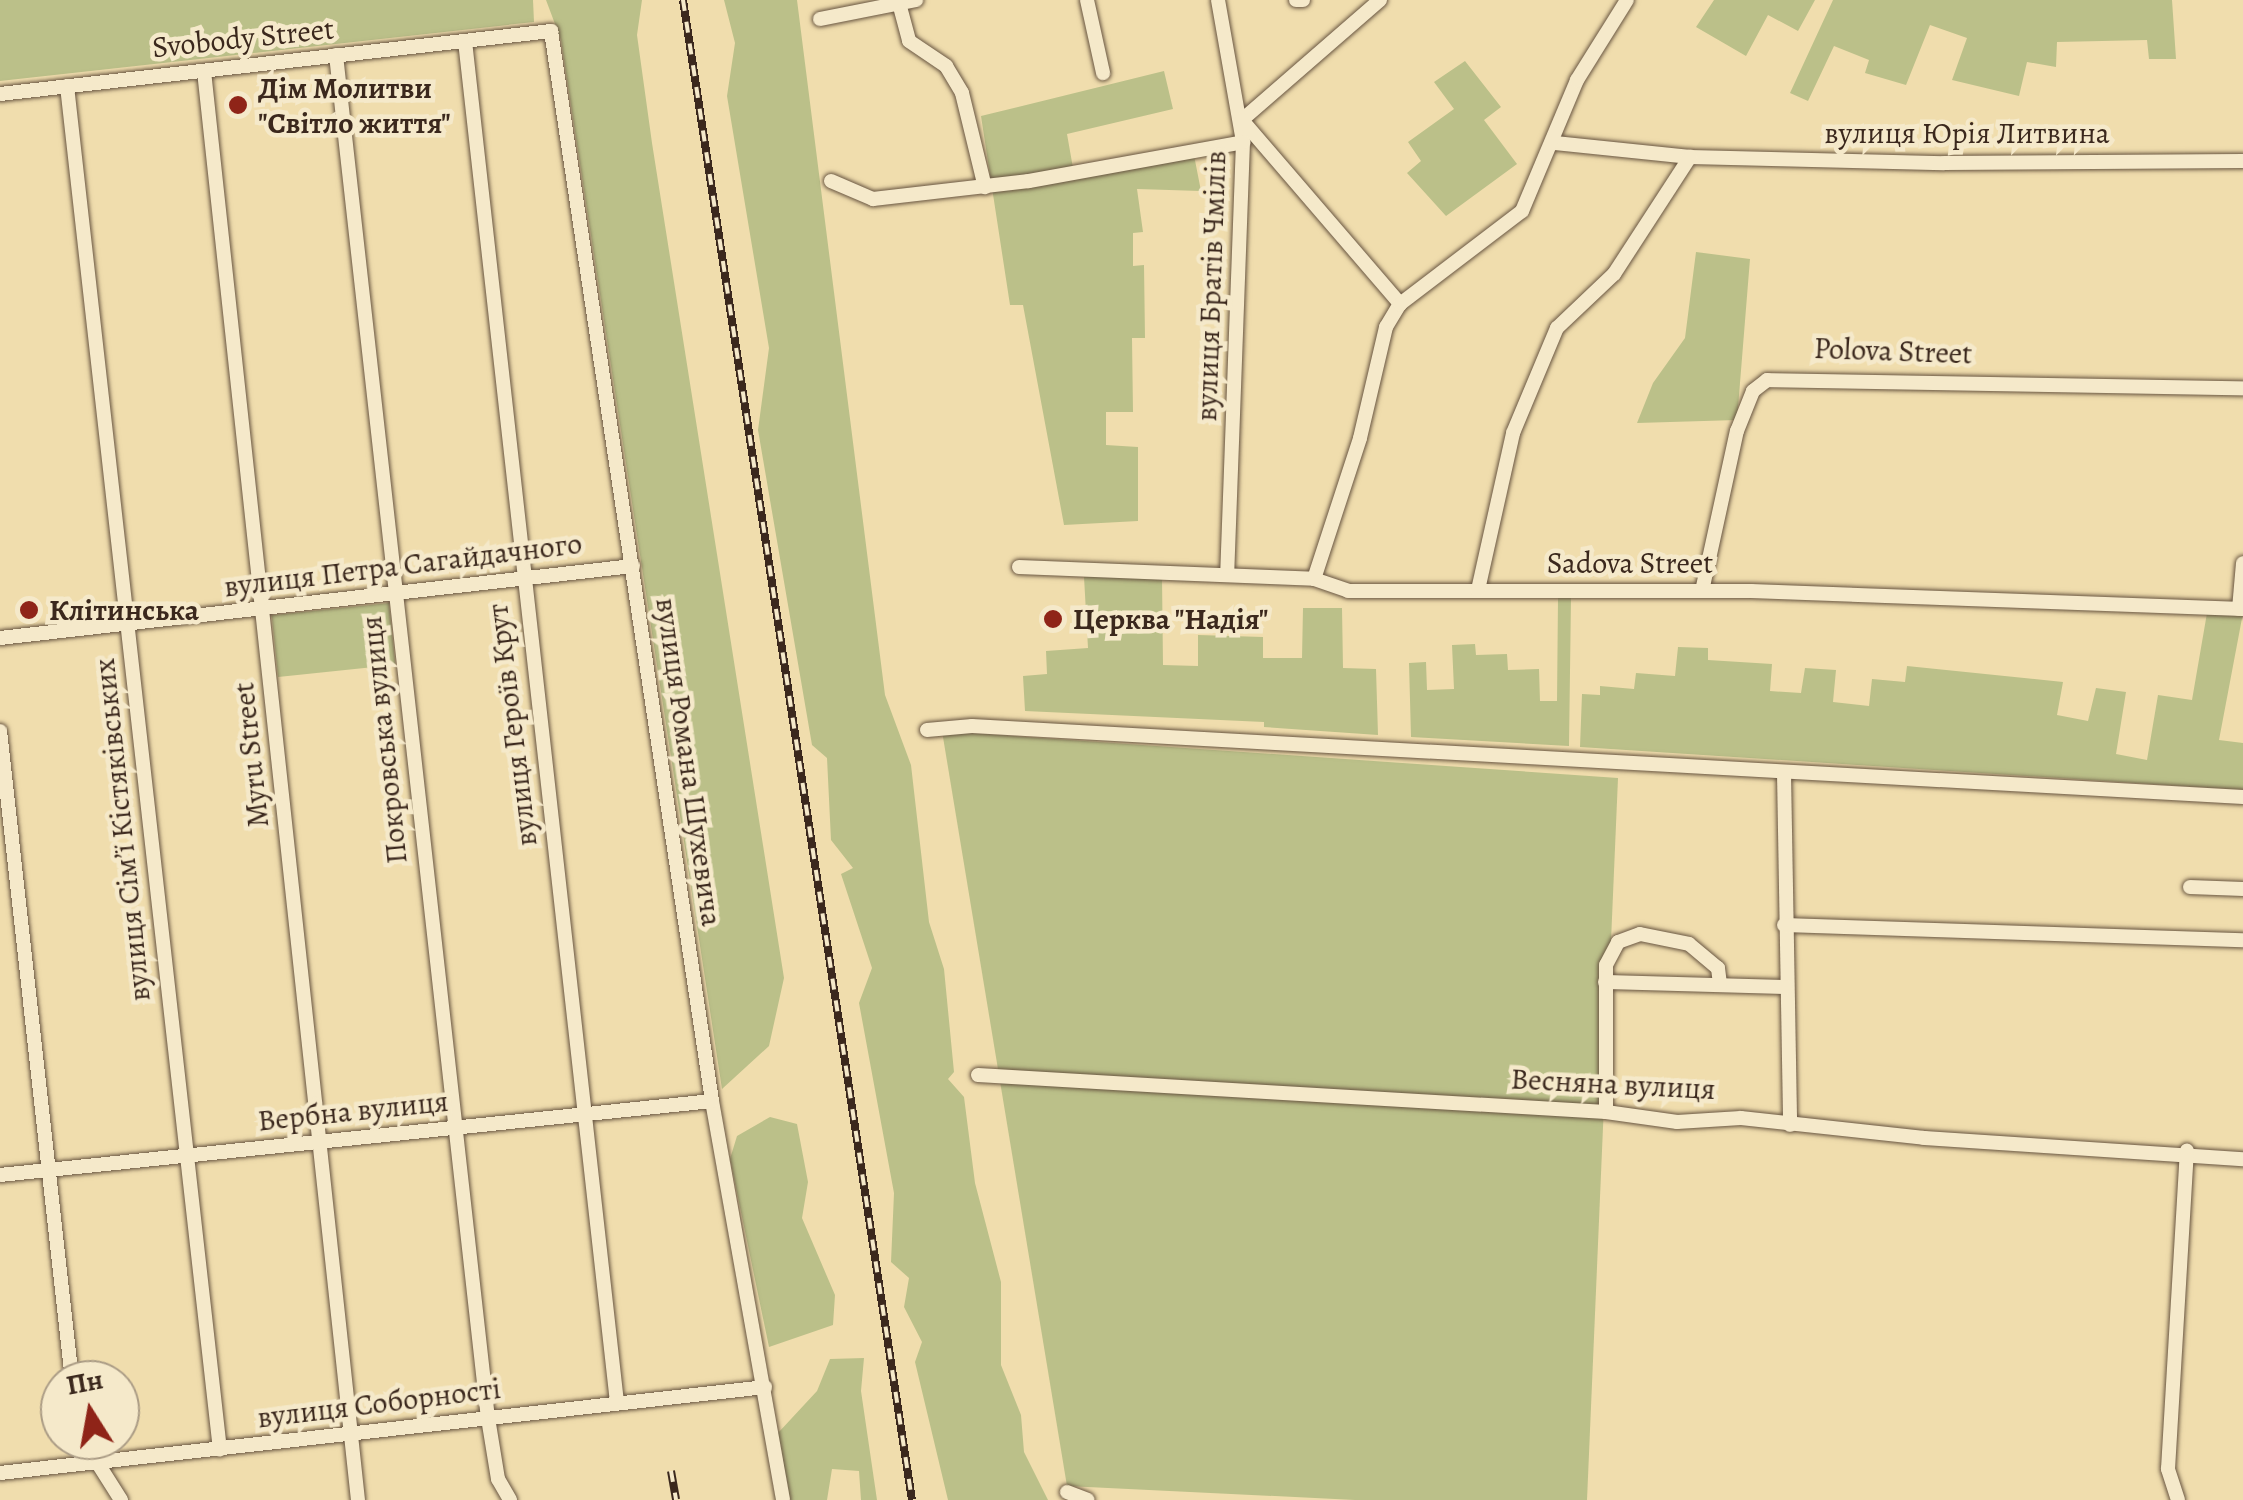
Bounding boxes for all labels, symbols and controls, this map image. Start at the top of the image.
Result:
street label: Svobody Street [150,11,336,65]
place label: Дім Молитви "Світло життя" [258,70,451,140]
marker: Дім Молитви "Світло життя" [227,94,249,116]
street label: вулиця Юрія Литвина [1824,115,2110,151]
street label: вулиця Братів Чмілів [1188,150,1234,422]
street label: Polova Street [1813,330,1973,372]
street label: вулиця Петра Сагайдачного [222,525,584,605]
street label: Sadova Street [1547,545,1713,581]
place label: Клітинська [49,592,199,628]
street label: вулиця Романа Шухевича [648,595,730,929]
marker: Клітинська [18,599,40,621]
place label: Церква "Надія" [1073,601,1269,637]
street label: вулиця Героїв Крут [479,602,545,848]
marker: Церква "Надія" [1042,608,1064,630]
street label: Покровська вулиця [353,614,415,866]
street label: вулиця Сімʼї Кістяківських [86,657,158,1003]
street label: Myru Street [225,681,277,829]
street label: Весняна вулиця [1510,1061,1716,1107]
street label: Вербна вулиця [256,1083,450,1139]
north arrow [40,1360,140,1460]
text: Пн [63,1360,106,1405]
street label: вулиця Соборності [255,1370,503,1436]

